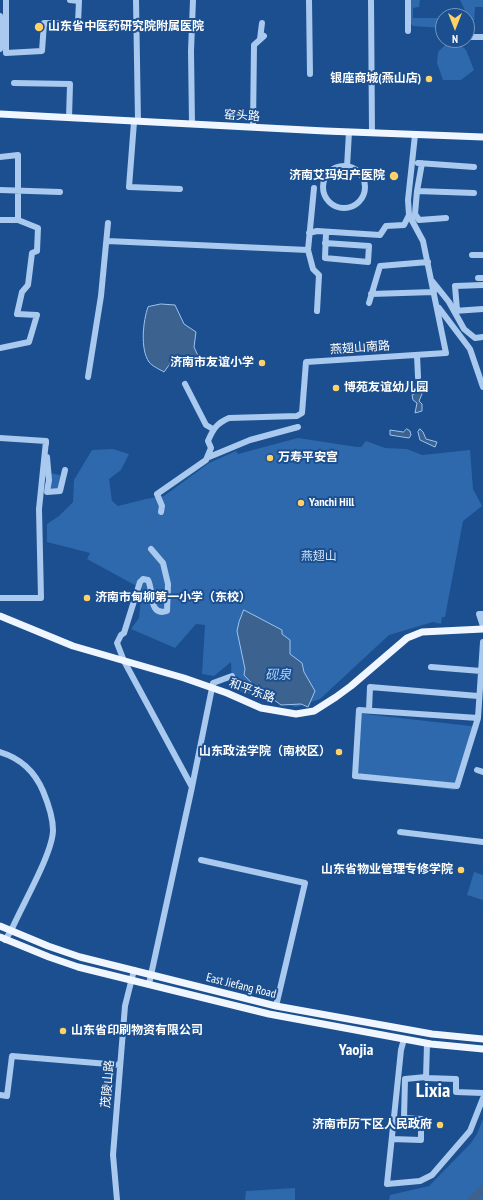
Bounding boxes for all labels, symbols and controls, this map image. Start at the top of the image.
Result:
north arrow [435,8,475,48]
place label: 山东省中医药研究院附属医院 [48,20,204,34]
marker: 山东省中医药研究院附属医院 [33,21,45,33]
text: N [452,32,458,46]
place label: 银座商城(燕山店) [330,72,421,86]
marker: 银座商城(燕山店) [424,74,434,84]
street label: 窑头路 [224,108,260,124]
place label: 济南艾玛妇产医院 [289,169,385,183]
marker: 济南艾玛妇产医院 [388,170,400,182]
street label: 燕翅山南路 [330,339,390,357]
place label: 济南市友谊小学 [170,356,254,370]
marker: 济南市友谊小学 [257,358,267,368]
place label: 博苑友谊幼儿园 [344,381,428,395]
marker: 博苑友谊幼儿园 [331,383,341,393]
place label: 万寿平安宫 [278,451,338,465]
marker: 万寿平安宫 [265,453,275,463]
place label: Yanchi Hill [309,496,354,510]
marker: Yanchi Hill [296,498,306,508]
park label: 燕翅山 [301,550,337,564]
place label: 济南市甸柳第一小学（东校） [95,591,251,605]
marker: 济南市甸柳第一小学（东校） [82,593,92,603]
water label: 砚泉 [265,667,291,683]
street label: 和平东路 [227,676,277,706]
place label: 山东政法学院（南校区） [199,745,331,759]
marker: 山东政法学院（南校区） [334,747,344,757]
place label: 山东省物业管理专修学院 [321,863,453,877]
marker: 山东省物业管理专修学院 [456,865,466,875]
street label: East Jiefang Road [204,970,278,1002]
place label: 山东省印刷物资有限公司 [71,1024,203,1038]
marker: 山东省印刷物资有限公司 [58,1026,68,1036]
district label: Yaojia [339,1040,373,1060]
street label: 茂陵山路 [99,1059,117,1109]
district label: Lixia [416,1079,450,1103]
place label: 济南市历下区人民政府 [312,1118,432,1132]
marker: 济南市历下区人民政府 [435,1120,445,1130]

